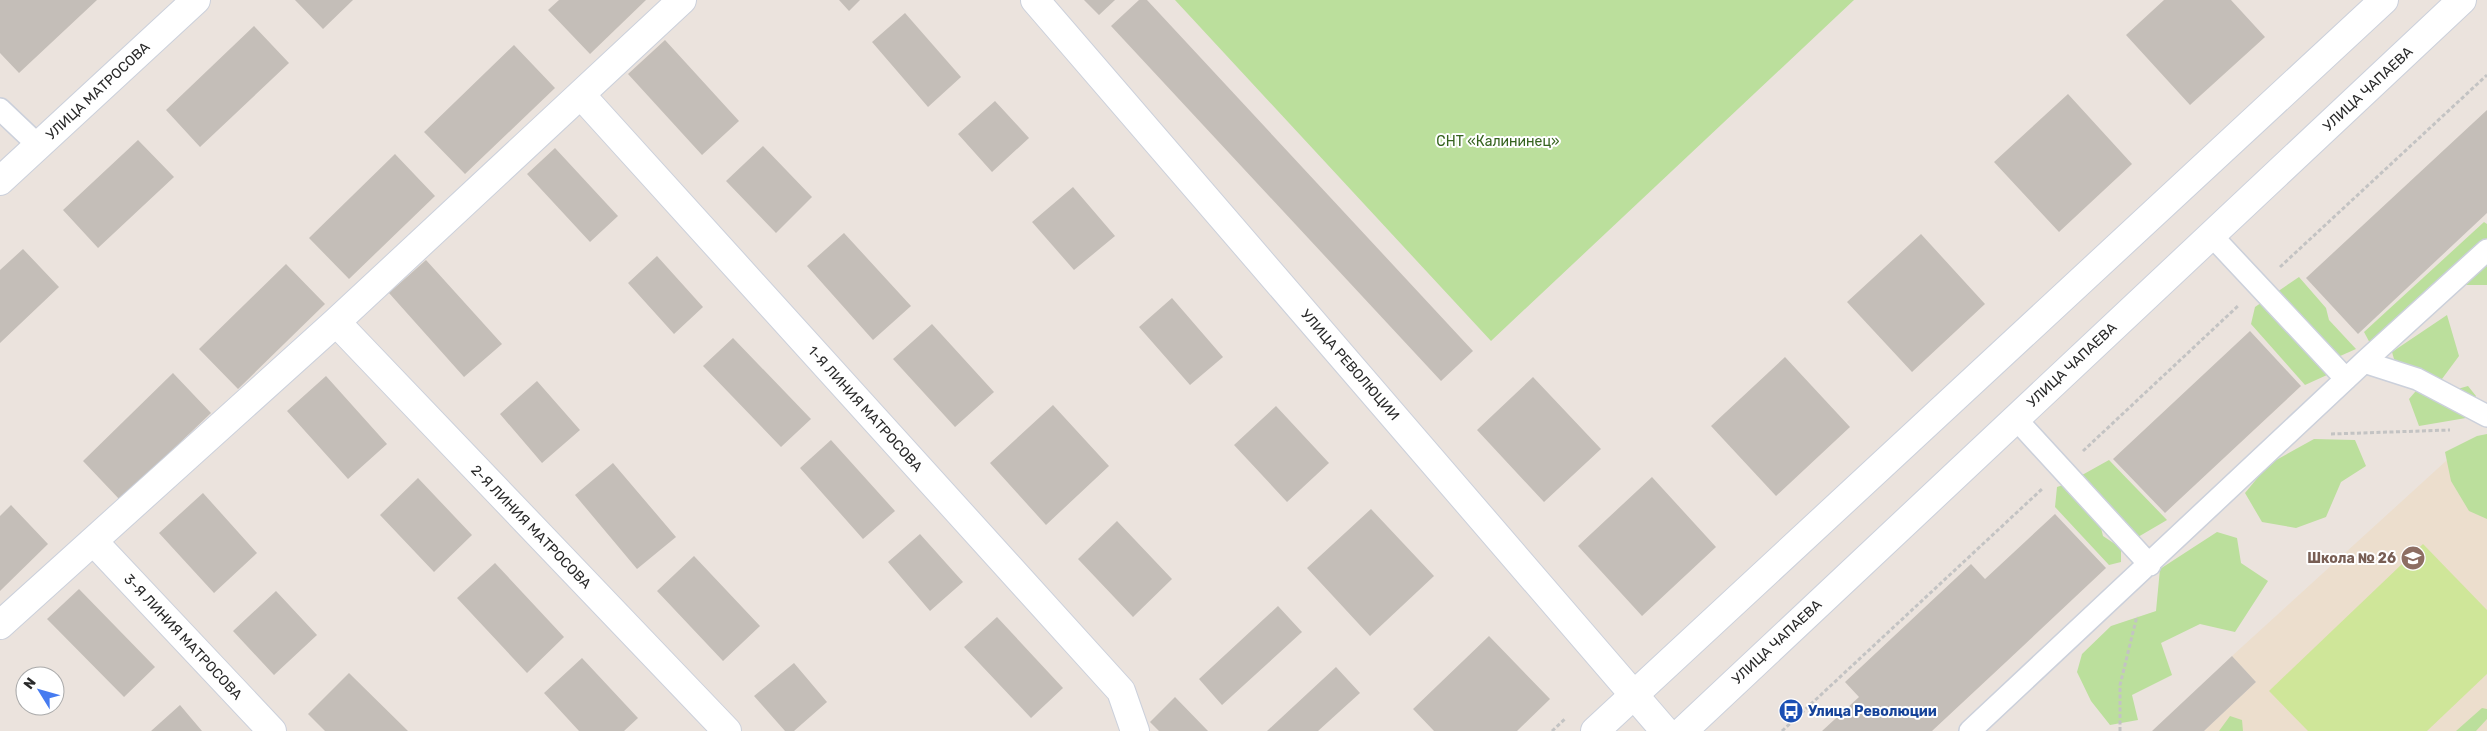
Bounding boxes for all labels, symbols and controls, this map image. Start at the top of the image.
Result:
street label: УЛИЦА МАТРОСОВА [43,38,154,144]
street label: УЛИЦА ЧАПАЕВА [2320,43,2417,135]
park label: СНТ «Калининец» [1436,133,1560,150]
street label: УЛИЦА РЕВОЛЮЦИИ [1297,306,1403,424]
street label: УЛИЦА ЧАПАЕВА [2024,319,2121,411]
street label: 1-Я ЛИНИЯ МАТРОСОВА [804,343,926,476]
street label: 2-Я ЛИНИЯ МАТРОСОВА [467,462,595,593]
school or university icon: Школа № 26 [2400,545,2426,571]
place label: Школа № 26 [2307,550,2396,567]
street label: 3-Я ЛИНИЯ МАТРОСОВА [120,571,246,704]
street label: УЛИЦА ЧАПАЕВА [1729,596,1826,688]
north arrow [15,666,65,716]
text: N [20,674,40,693]
bus stop icon: Улица Революции [1778,698,1804,724]
place label: Улица Революции [1808,703,1937,720]

